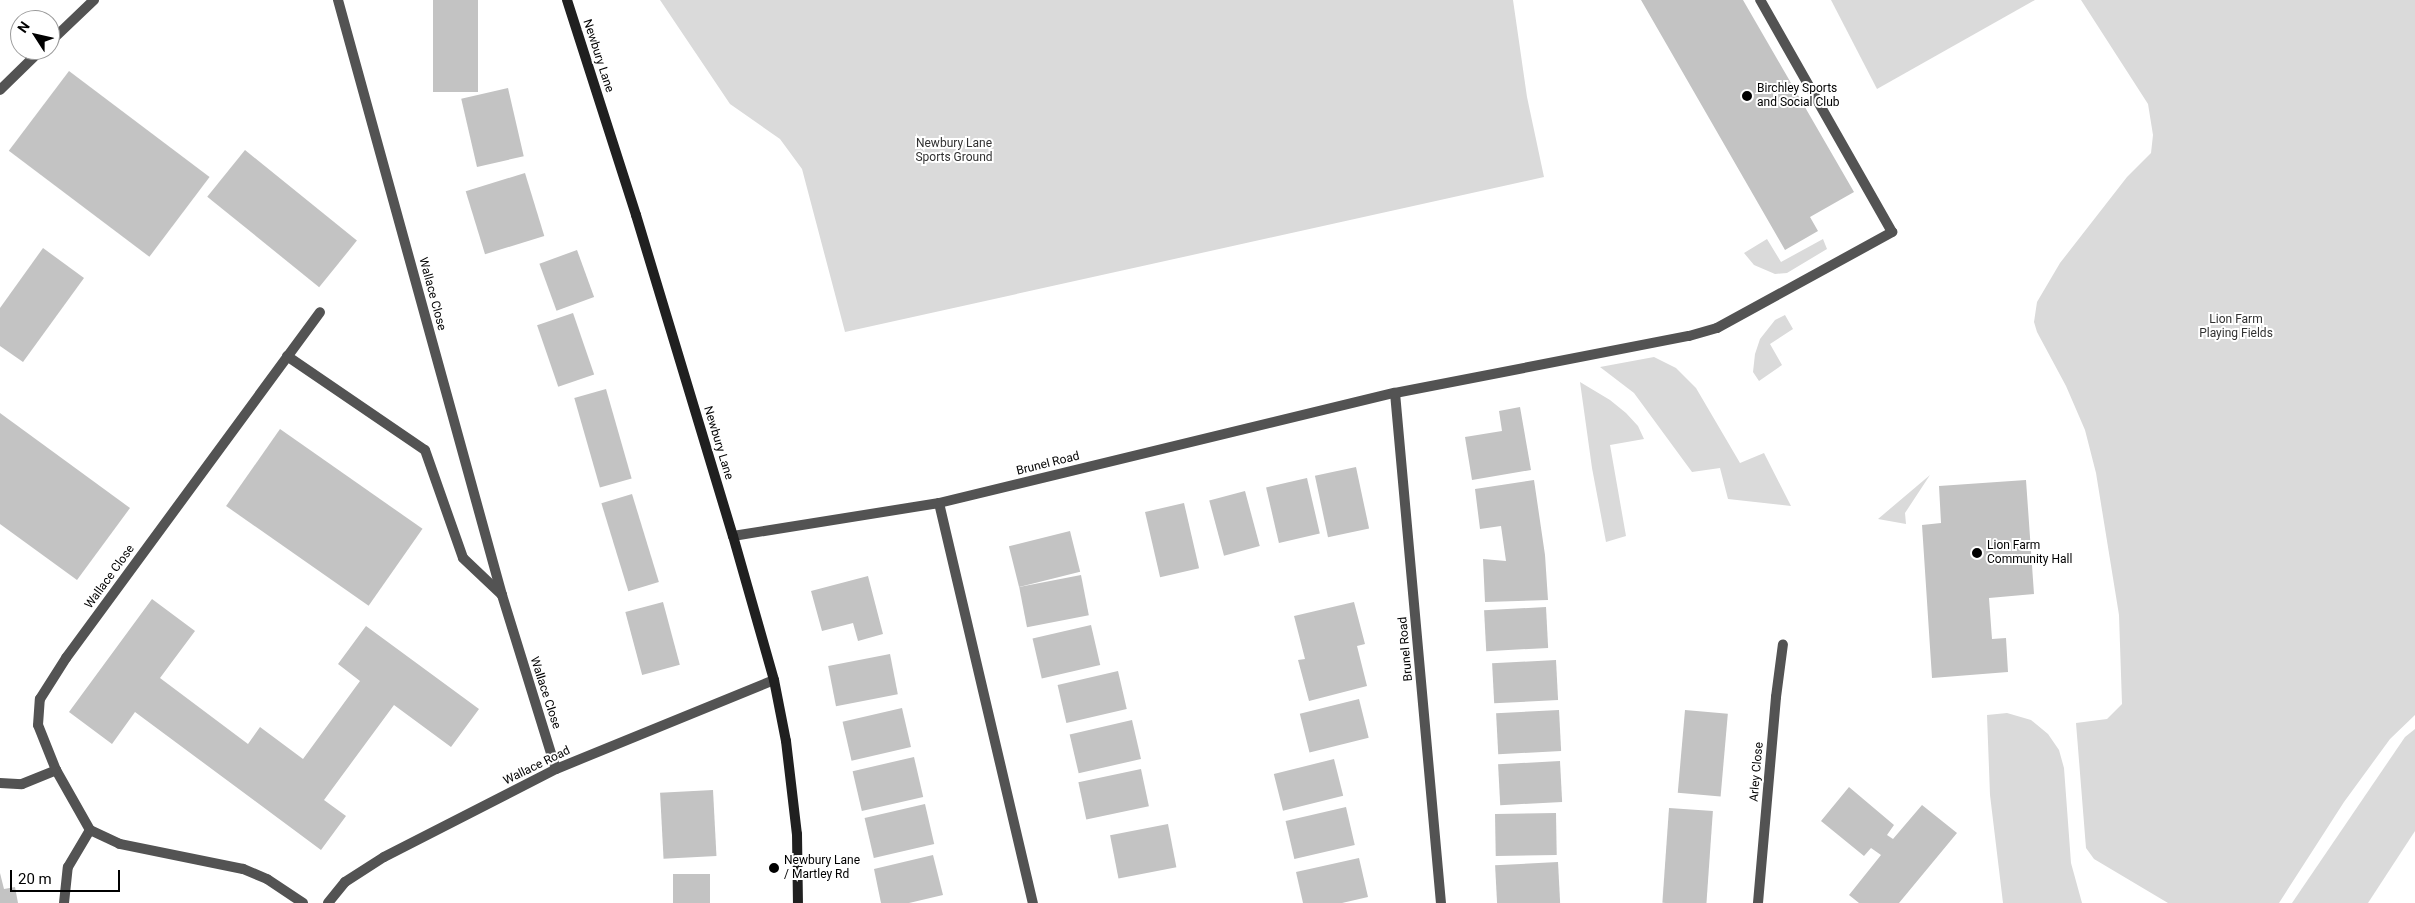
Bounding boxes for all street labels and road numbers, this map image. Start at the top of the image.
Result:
street label: Newbury Lane [579,18,617,94]
street label: Wallace Close [415,256,449,332]
street label: Newbury Lane [700,405,736,481]
street label: Brunel Road [1015,449,1081,479]
street label: Wallace Close [82,542,138,612]
street label: Brunel Road [1396,616,1416,682]
street label: Wallace Close [527,655,563,731]
street label: Arley Close [1747,742,1767,802]
street label: Wallace Road [501,744,573,788]

